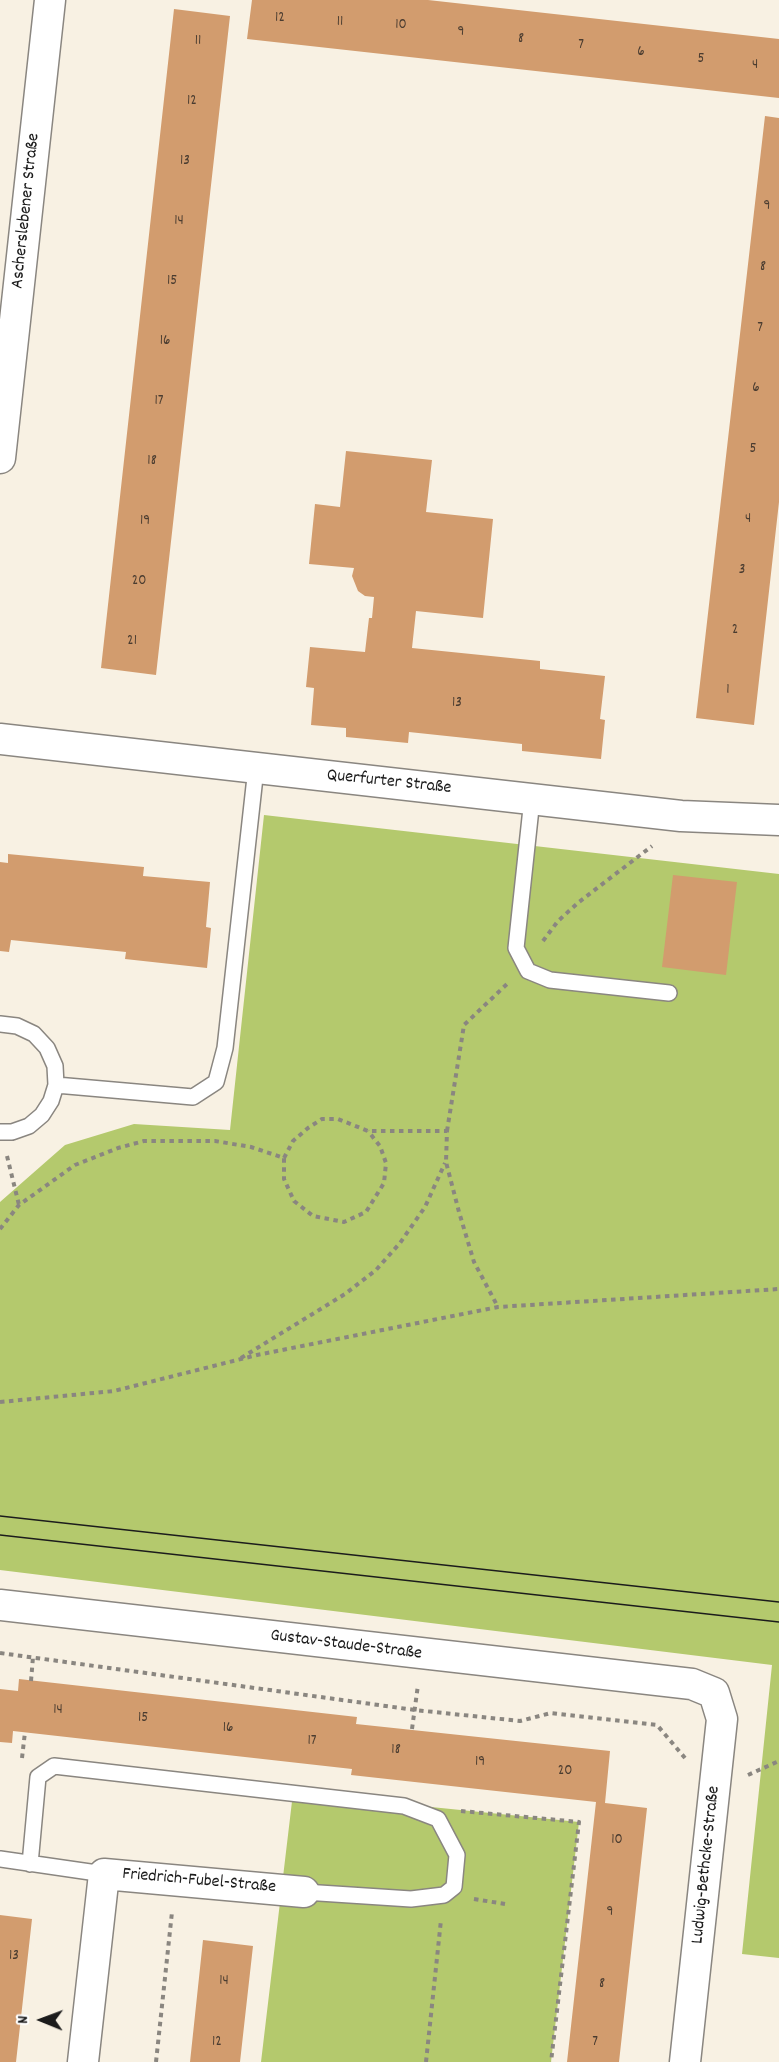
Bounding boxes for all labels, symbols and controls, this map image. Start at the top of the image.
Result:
house number: 12 [275,10,285,28]
house number: 11 [337,14,343,32]
house number: 10 [395,17,407,35]
house number: 9 [458,24,464,42]
house number: 8 [518,31,524,49]
house number: 11 [195,33,201,51]
house number: 7 [578,37,584,55]
house number: 6 [637,44,645,62]
house number: 5 [698,51,704,69]
house number: 4 [752,57,758,75]
house number: 12 [187,93,197,111]
street label: Ascherslebener Straße [8,132,46,290]
house number: 13 [180,153,190,171]
house number: 9 [764,198,770,216]
house number: 14 [174,213,184,231]
house number: 8 [760,259,766,277]
house number: 15 [167,273,177,291]
house number: 7 [757,320,763,338]
house number: 16 [160,333,170,351]
house number: 6 [752,380,760,398]
house number: 17 [154,393,164,411]
house number: 5 [750,441,756,459]
house number: 18 [147,453,157,471]
house number: 4 [745,511,751,529]
house number: 19 [140,513,150,531]
house number: 3 [739,562,745,580]
house number: 20 [132,573,146,591]
house number: 2 [732,622,738,640]
house number: 21 [127,633,137,651]
house number: 1 [726,682,730,700]
house number: 13 [452,695,462,713]
street label: Querfurter Straße [326,766,452,800]
street label: Gustav-Staude-Straße [269,1626,423,1666]
house number: 14 [53,1702,63,1720]
house number: 15 [138,1710,148,1728]
house number: 16 [223,1720,233,1738]
house number: 17 [307,1733,317,1751]
house number: 18 [391,1742,401,1760]
house number: 19 [475,1754,485,1772]
house number: 20 [558,1763,572,1781]
street label: Ludwig-Bethcke-Straße [688,1785,726,1945]
house number: 10 [611,1832,623,1850]
street label: Friedrich-Fubel-Straße [121,1865,277,1899]
house number: 9 [607,1904,613,1922]
house number: 13 [9,1948,19,1966]
house number: 14 [219,1973,229,1991]
house number: 8 [599,1976,605,1994]
north arrow [12,1990,72,2050]
text: N [12,2016,35,2024]
house number: 12 [212,2034,222,2052]
house number: 7 [592,2034,598,2052]

